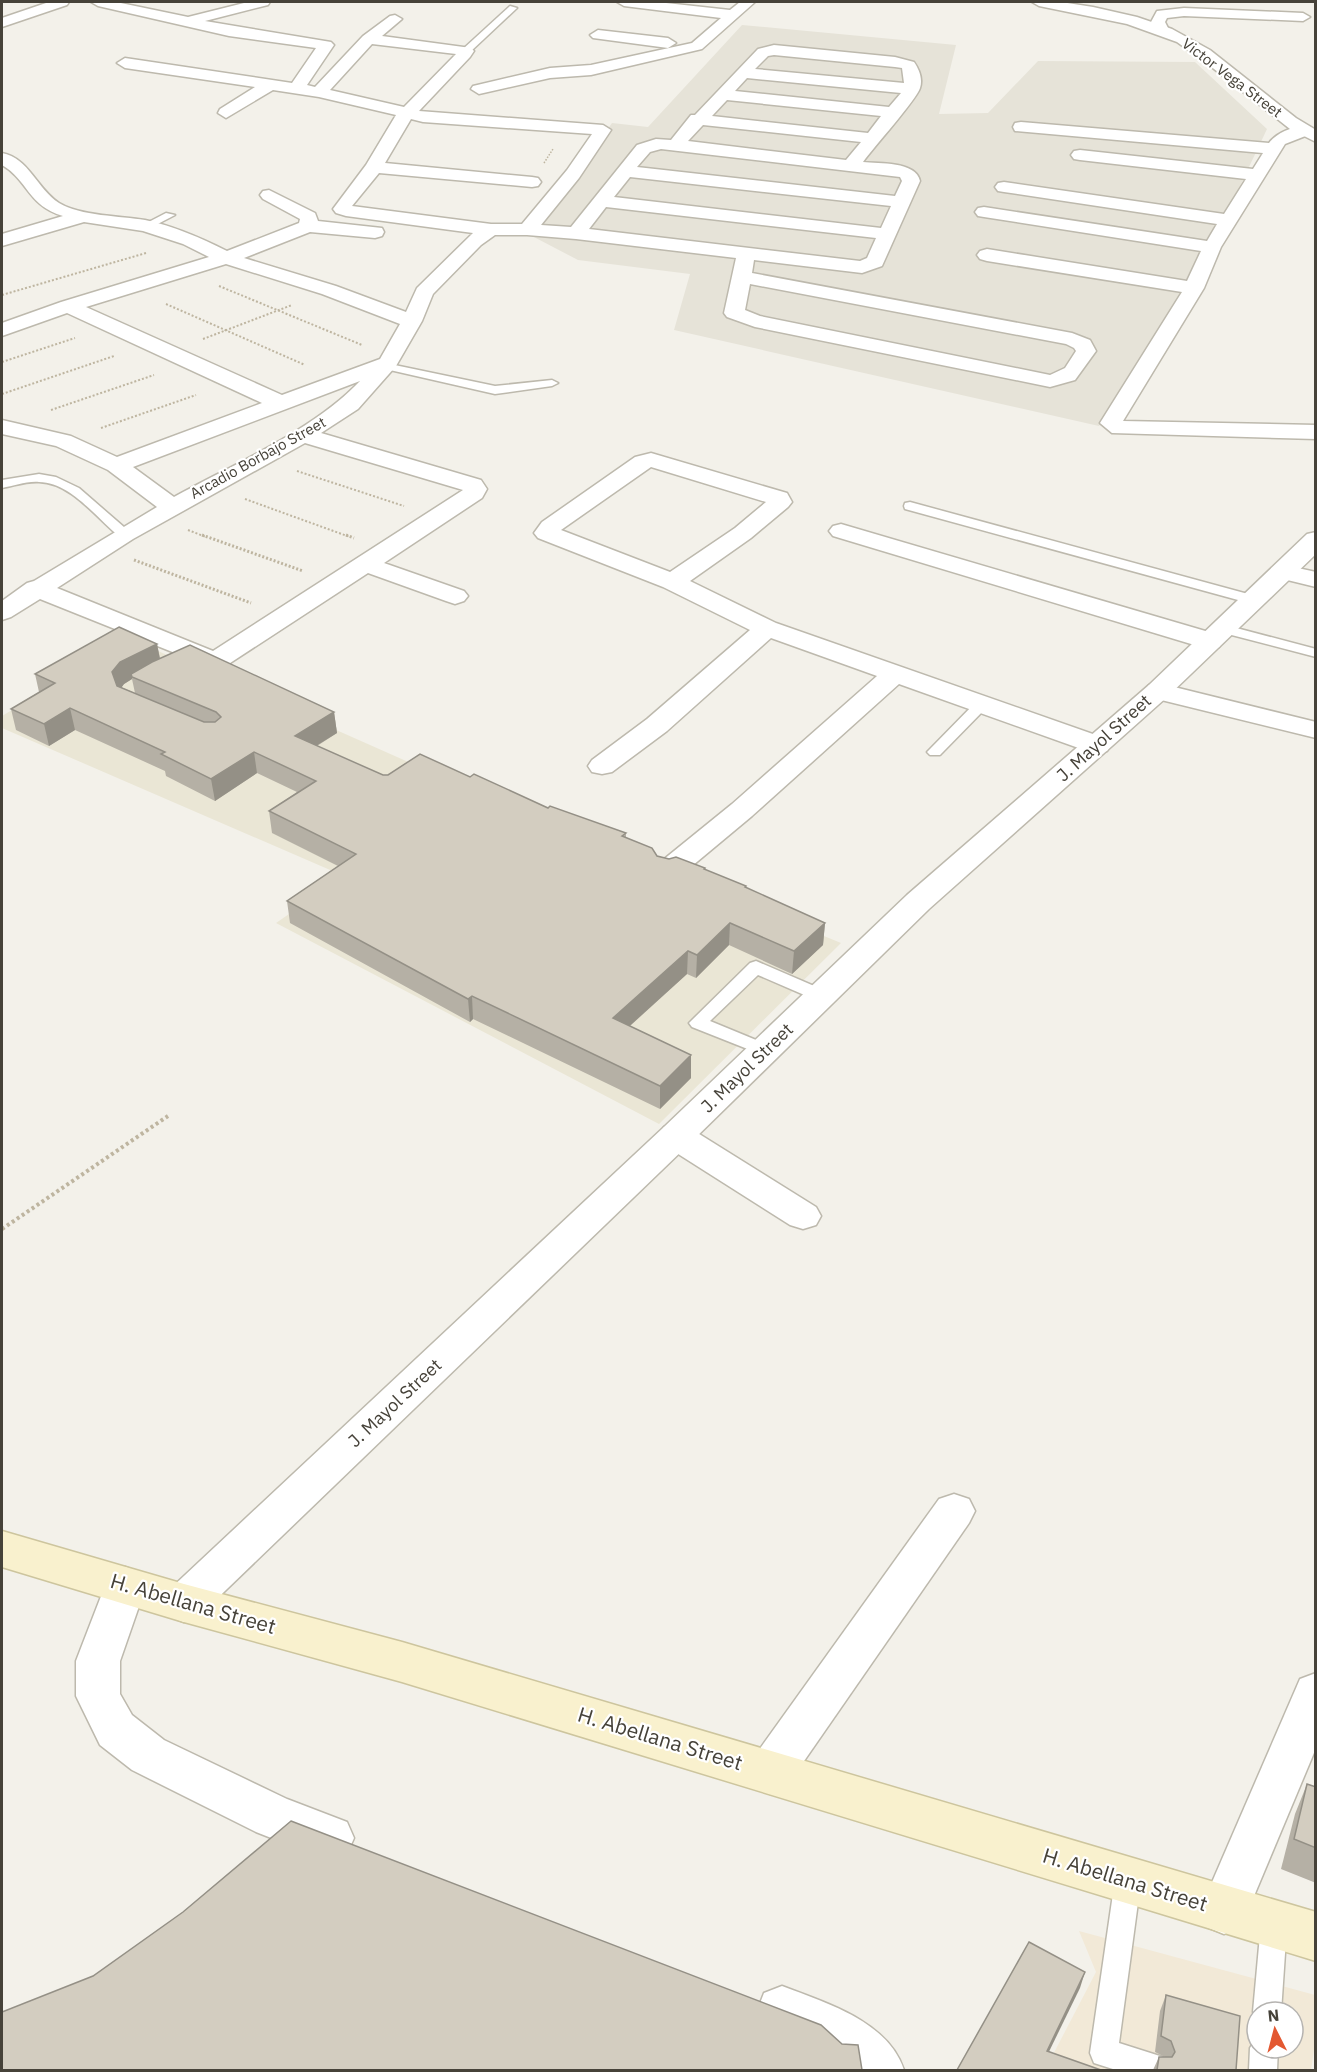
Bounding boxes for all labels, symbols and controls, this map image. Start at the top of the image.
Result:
street label: Victor Vega Street [1178,34,1286,121]
street label: Arcadio Borbajo Street [187,412,329,503]
street label: J. Mayol Street [1052,689,1156,786]
street label: J. Mayol Street [696,1018,798,1117]
street label: J. Mayol Street [343,1353,446,1452]
street label: H. Abellana Street [107,1566,279,1640]
street label: H. Abellana Street [574,1700,746,1776]
street label: H. Abellana Street [1039,1841,1211,1917]
north arrow [1245,2000,1305,2060]
text: N [1267,2005,1280,2026]

